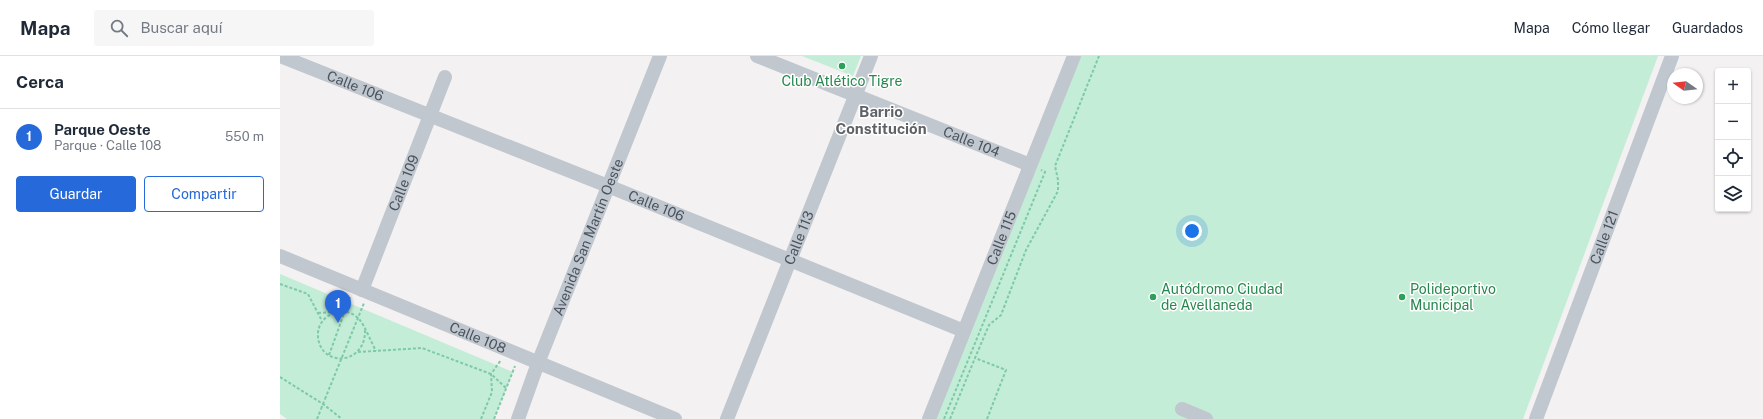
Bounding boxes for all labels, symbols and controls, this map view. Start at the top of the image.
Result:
search box [94,10,374,46]
text: Mapa [20,17,70,39]
icon: search [108,17,130,39]
text: Buscar aquí [140,19,222,36]
text: Mapa [1514,20,1550,36]
text: Cómo llegar [1572,20,1650,36]
text: Guardados [1672,20,1743,36]
marker: Club Atlético Tigre [837,61,847,71]
street label: Calle 106 [325,67,386,104]
north arrow [1667,68,1703,104]
map controls [1715,68,1751,212]
button: + [1715,68,1751,104]
text: Cerca [16,72,64,92]
place label: Club Atlético Tigre [781,73,903,89]
district label: Barrio Constitución [835,103,927,137]
button: − [1715,104,1751,140]
text: Parque Oeste [54,121,151,138]
street label: Calle 104 [941,123,1002,160]
text: 1 [26,129,32,144]
text: 550 m [225,129,264,144]
text: Parque · Calle 108 [54,138,162,153]
button: locate [1715,140,1751,176]
street label: Calle 109 [386,152,422,213]
street label: Avenida San Martín Oeste [550,156,626,318]
button: Guardar [16,176,136,212]
button: Compartir [144,176,264,212]
button: layers [1715,176,1751,212]
street label: Calle 106 [626,187,687,224]
street label: Calle 113 [781,208,817,267]
street label: Calle 121 [1587,208,1621,266]
street label: Calle 115 [983,209,1019,267]
your location [1182,221,1202,241]
place label: Autódromo Ciudad de Avellaneda [1161,281,1283,313]
place label: Polideportivo Municipal [1410,281,1496,313]
pin: 1 [325,290,351,323]
marker: Autódromo Ciudad de Avellaneda [1148,292,1158,302]
marker: Polideportivo Municipal [1397,292,1407,302]
street label: Calle 108 [447,319,508,356]

